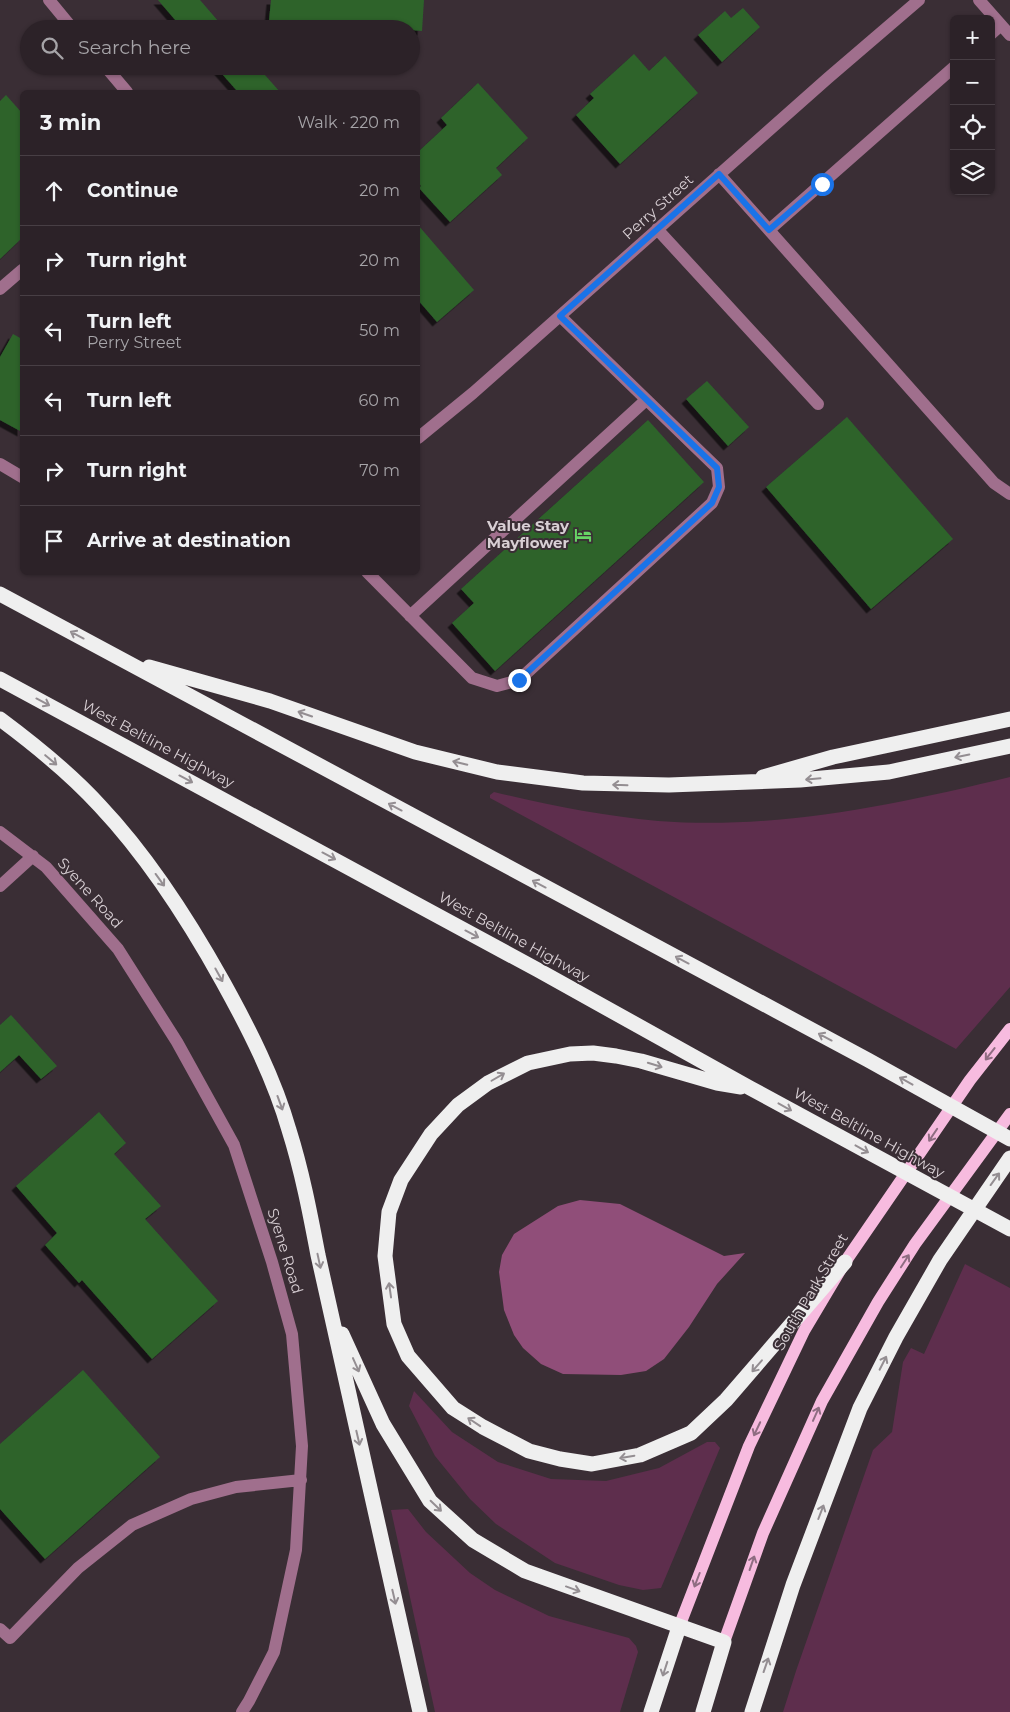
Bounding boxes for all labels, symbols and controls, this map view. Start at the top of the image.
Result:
map controls [950,15,995,195]
button: + [950,15,995,60]
search box [20,20,420,75]
icon: search [38,34,66,62]
text: Search here [78,36,191,59]
button: − [950,60,995,105]
button: locate [950,105,995,150]
text: 3 min [40,110,101,135]
text: Walk · 220 m [297,113,400,132]
button: layers [950,150,995,195]
street label: Perry Street [618,170,697,243]
route start [811,173,834,196]
icon: ahead [40,177,68,205]
text: Continue [87,179,178,202]
text: 20 m [359,181,400,200]
icon: right [40,247,68,275]
text: Turn right [87,249,187,272]
text: 20 m [359,251,400,270]
text: Turn left [87,310,172,333]
icon: left [40,317,68,345]
text: 50 m [359,321,400,340]
text: Perry Street [87,333,182,352]
icon: left [40,387,68,415]
text: Turn left [87,389,172,412]
text: 60 m [358,391,400,410]
icon: right [40,457,68,485]
text: Turn right [87,459,187,482]
text: 70 m [359,461,400,480]
place label: Value Stay Mayflower [486,516,570,552]
hotel icon: Value Stay Mayflower [573,525,593,545]
icon: arrive [40,527,68,555]
text: Arrive at destination [87,529,291,552]
one-way arrow [70,630,85,640]
route end [508,669,531,692]
street label: West Beltline Highway [79,695,238,792]
one-way arrow [35,698,50,707]
one-way arrow [297,708,313,718]
one-way arrow [955,752,971,761]
one-way arrow [45,755,58,766]
one-way arrow [452,758,468,767]
one-way arrow [178,774,193,784]
one-way arrow [806,774,822,784]
one-way arrow [612,780,628,789]
one-way arrow [388,802,403,812]
one-way arrow [321,852,335,862]
street label: Syene Road [54,853,127,932]
one-way arrow [155,873,165,887]
one-way arrow [532,878,546,888]
street label: West Beltline Highway [435,887,594,986]
one-way arrow [464,929,479,939]
one-way arrow [675,955,689,965]
one-way arrow [215,967,225,982]
one-way arrow [818,1032,833,1041]
one-way arrow [984,1048,995,1061]
one-way arrow [647,1061,663,1071]
one-way arrow [491,1072,505,1082]
one-way arrow [899,1076,914,1086]
street label: West Beltline Highway [790,1083,949,1182]
one-way arrow [276,1095,285,1111]
one-way arrow [777,1102,791,1112]
one-way arrow [928,1127,938,1141]
one-way arrow [854,1145,869,1154]
one-way arrow [990,1172,1000,1186]
street label: Syene Road [263,1206,308,1296]
street label: South Park Street [769,1230,852,1354]
one-way arrow [315,1253,324,1269]
one-way arrow [900,1254,910,1268]
one-way arrow [385,1283,395,1299]
one-way arrow [878,1355,888,1370]
one-way arrow [352,1357,361,1372]
one-way arrow [751,1359,762,1372]
one-way arrow [812,1407,822,1422]
one-way arrow [468,1416,482,1426]
one-way arrow [752,1421,761,1436]
one-way arrow [354,1430,364,1446]
one-way arrow [620,1453,636,1463]
one-way arrow [430,1500,442,1512]
one-way arrow [817,1505,826,1520]
one-way arrow [748,1556,757,1572]
one-way arrow [692,1572,701,1587]
one-way arrow [565,1585,581,1594]
one-way arrow [390,1588,399,1604]
one-way arrow [762,1658,771,1674]
one-way arrow [660,1661,669,1677]

